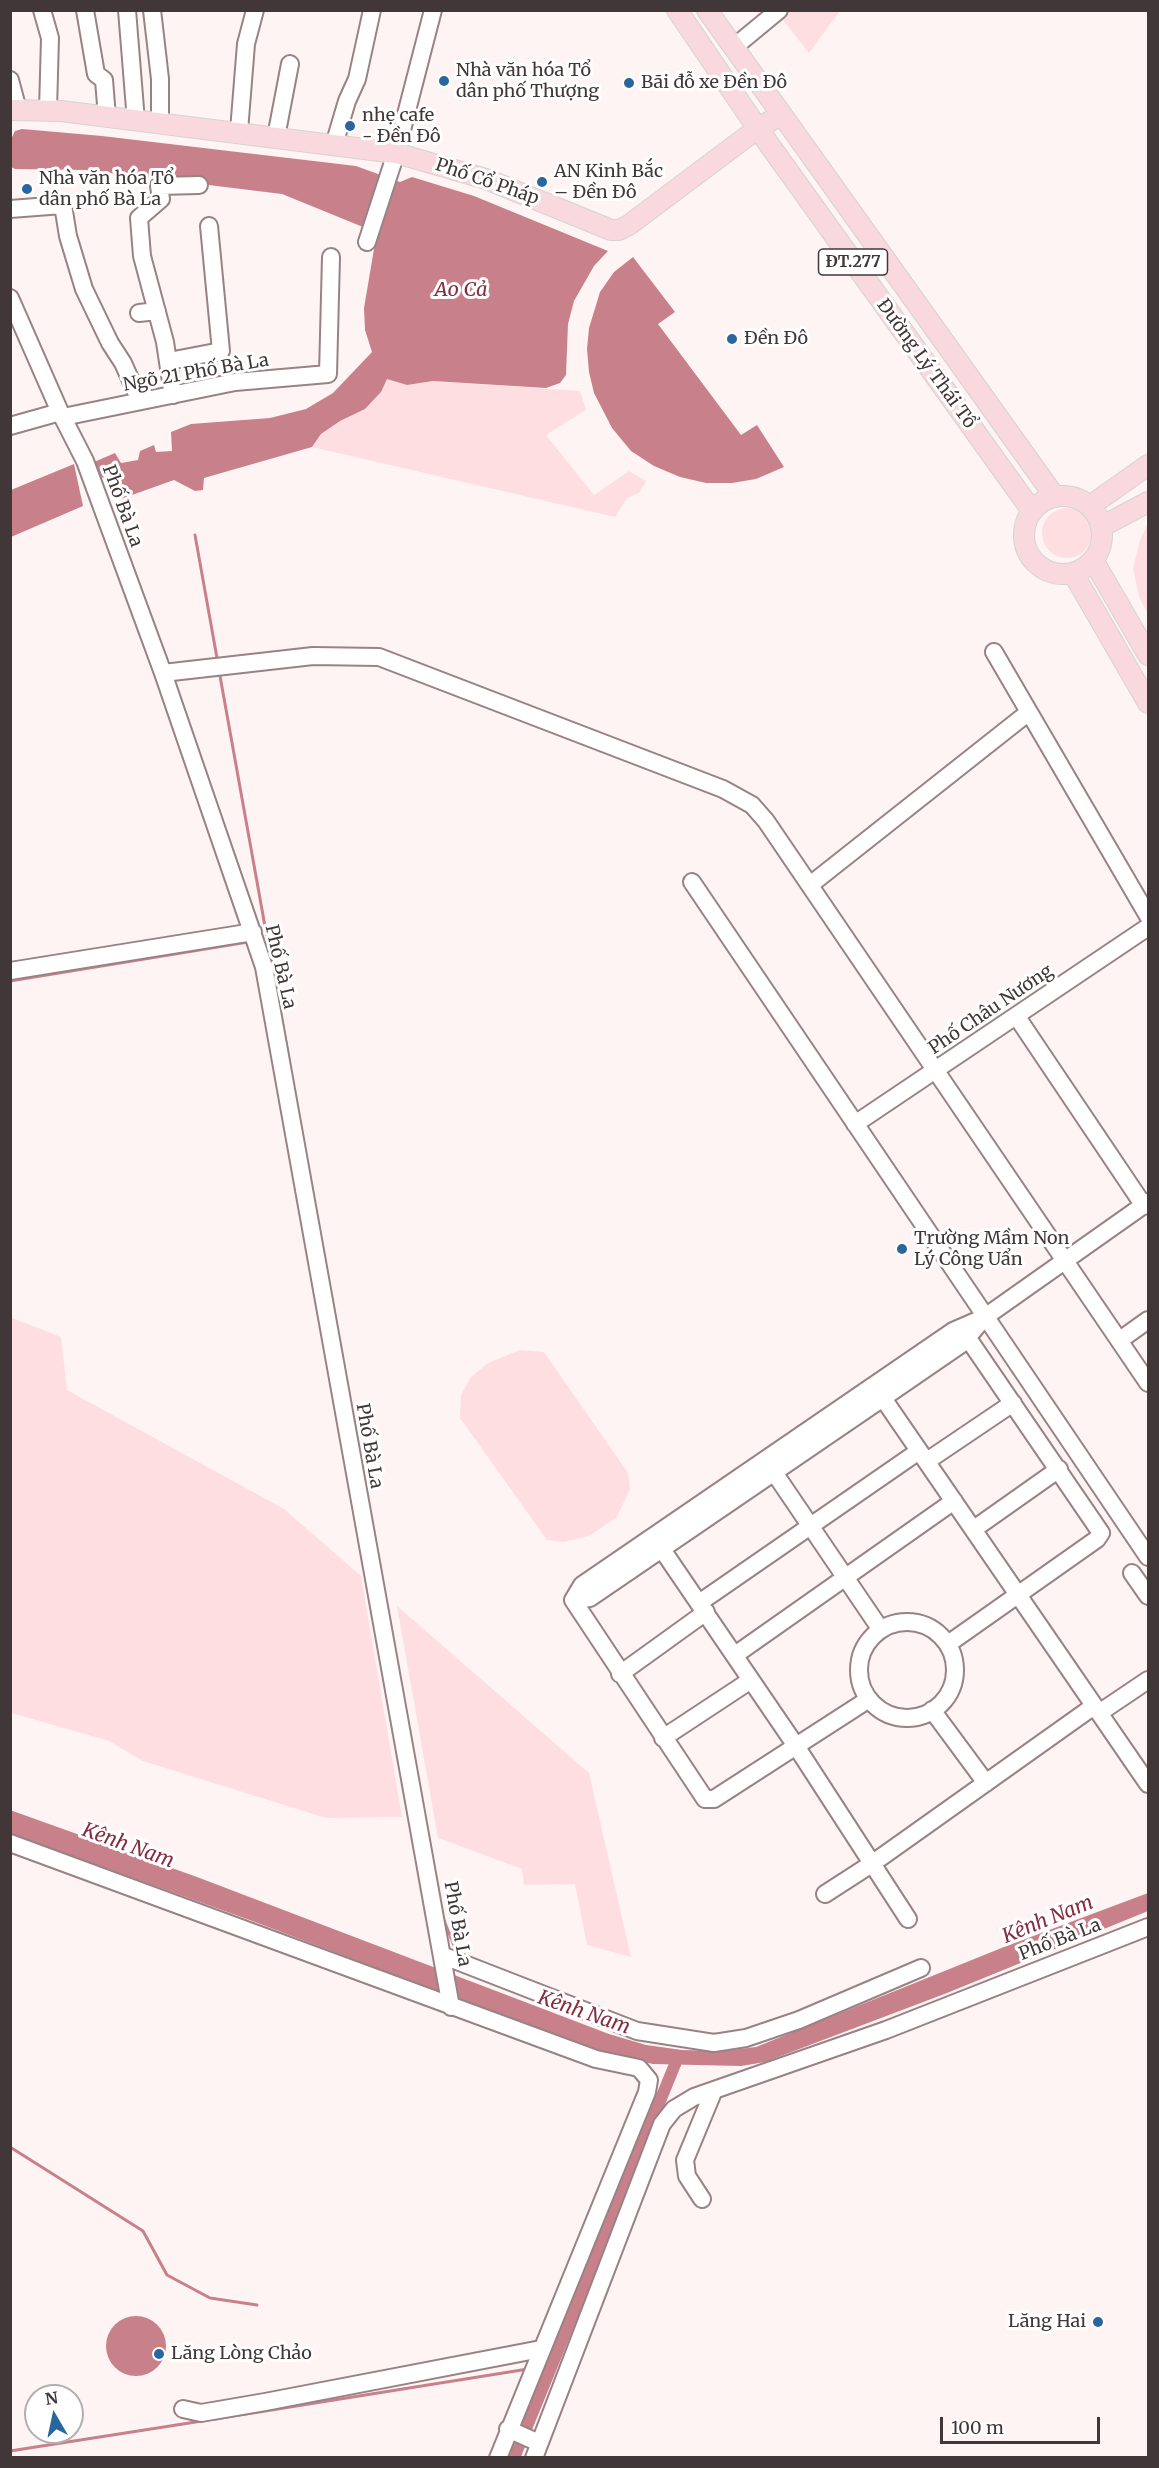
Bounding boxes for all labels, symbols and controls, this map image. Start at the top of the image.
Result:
place label: Nhà văn hóa Tổ dân phố Thượng [456,60,599,103]
place label: Bãi đỗ xe Đền Đô [641,72,787,94]
marker: Nhà văn hóa Tổ dân phố Thượng [437,74,451,88]
marker: Bãi đỗ xe Đền Đô [622,76,636,90]
place label: nhẹ cafe - Đền Đô [362,105,441,148]
marker: nhẹ cafe - Đền Đô [343,119,357,133]
street label: Phố Cổ Pháp [432,154,542,210]
place label: AN Kinh Bắc – Đền Đô [554,161,663,204]
place label: Nhà văn hóa Tổ dân phố Bà La [39,168,174,210]
marker: AN Kinh Bắc – Đền Đô [535,175,549,189]
marker: Nhà văn hóa Tổ dân phố Bà La [20,182,34,196]
road number: ĐT.277 [818,249,888,275]
water label: Ao Cả [435,278,487,302]
street label: Đường Lý Thái Tổ [872,295,980,433]
place label: Đền Đô [744,328,808,350]
marker: Đền Đô [725,332,739,346]
street label: Ngõ 21 Phố Bà La [122,350,270,396]
street label: Phố Bà La [97,462,147,550]
street label: Phố Bà La [260,923,300,1011]
street label: Phố Châu Nương [925,961,1057,1059]
place label: Trường Mầm Non Lý Công Uẩn [914,1228,1069,1270]
marker: Trường Mầm Non Lý Công Uẩn [895,1242,909,1256]
street label: Phố Bà La [351,1402,387,1490]
water label: Kênh Nam [79,1818,177,1874]
street label: Phố Bà La [439,1880,475,1968]
water label: Kênh Nam [999,1891,1097,1949]
street label: Phố Bà La [1016,1915,1104,1965]
water label: Kênh Nam [535,1986,633,2040]
place label: Lăng Hai [1008,2311,1086,2333]
marker: Lăng Hai [1091,2315,1105,2329]
place label: Lăng Lòng Chảo [171,2343,312,2365]
marker: Lăng Lòng Chảo [152,2347,166,2361]
north arrow [24,2384,84,2444]
text: N [44,2387,59,2409]
scale bar [943,2405,1104,2443]
text: 100 m [951,2416,1004,2439]

